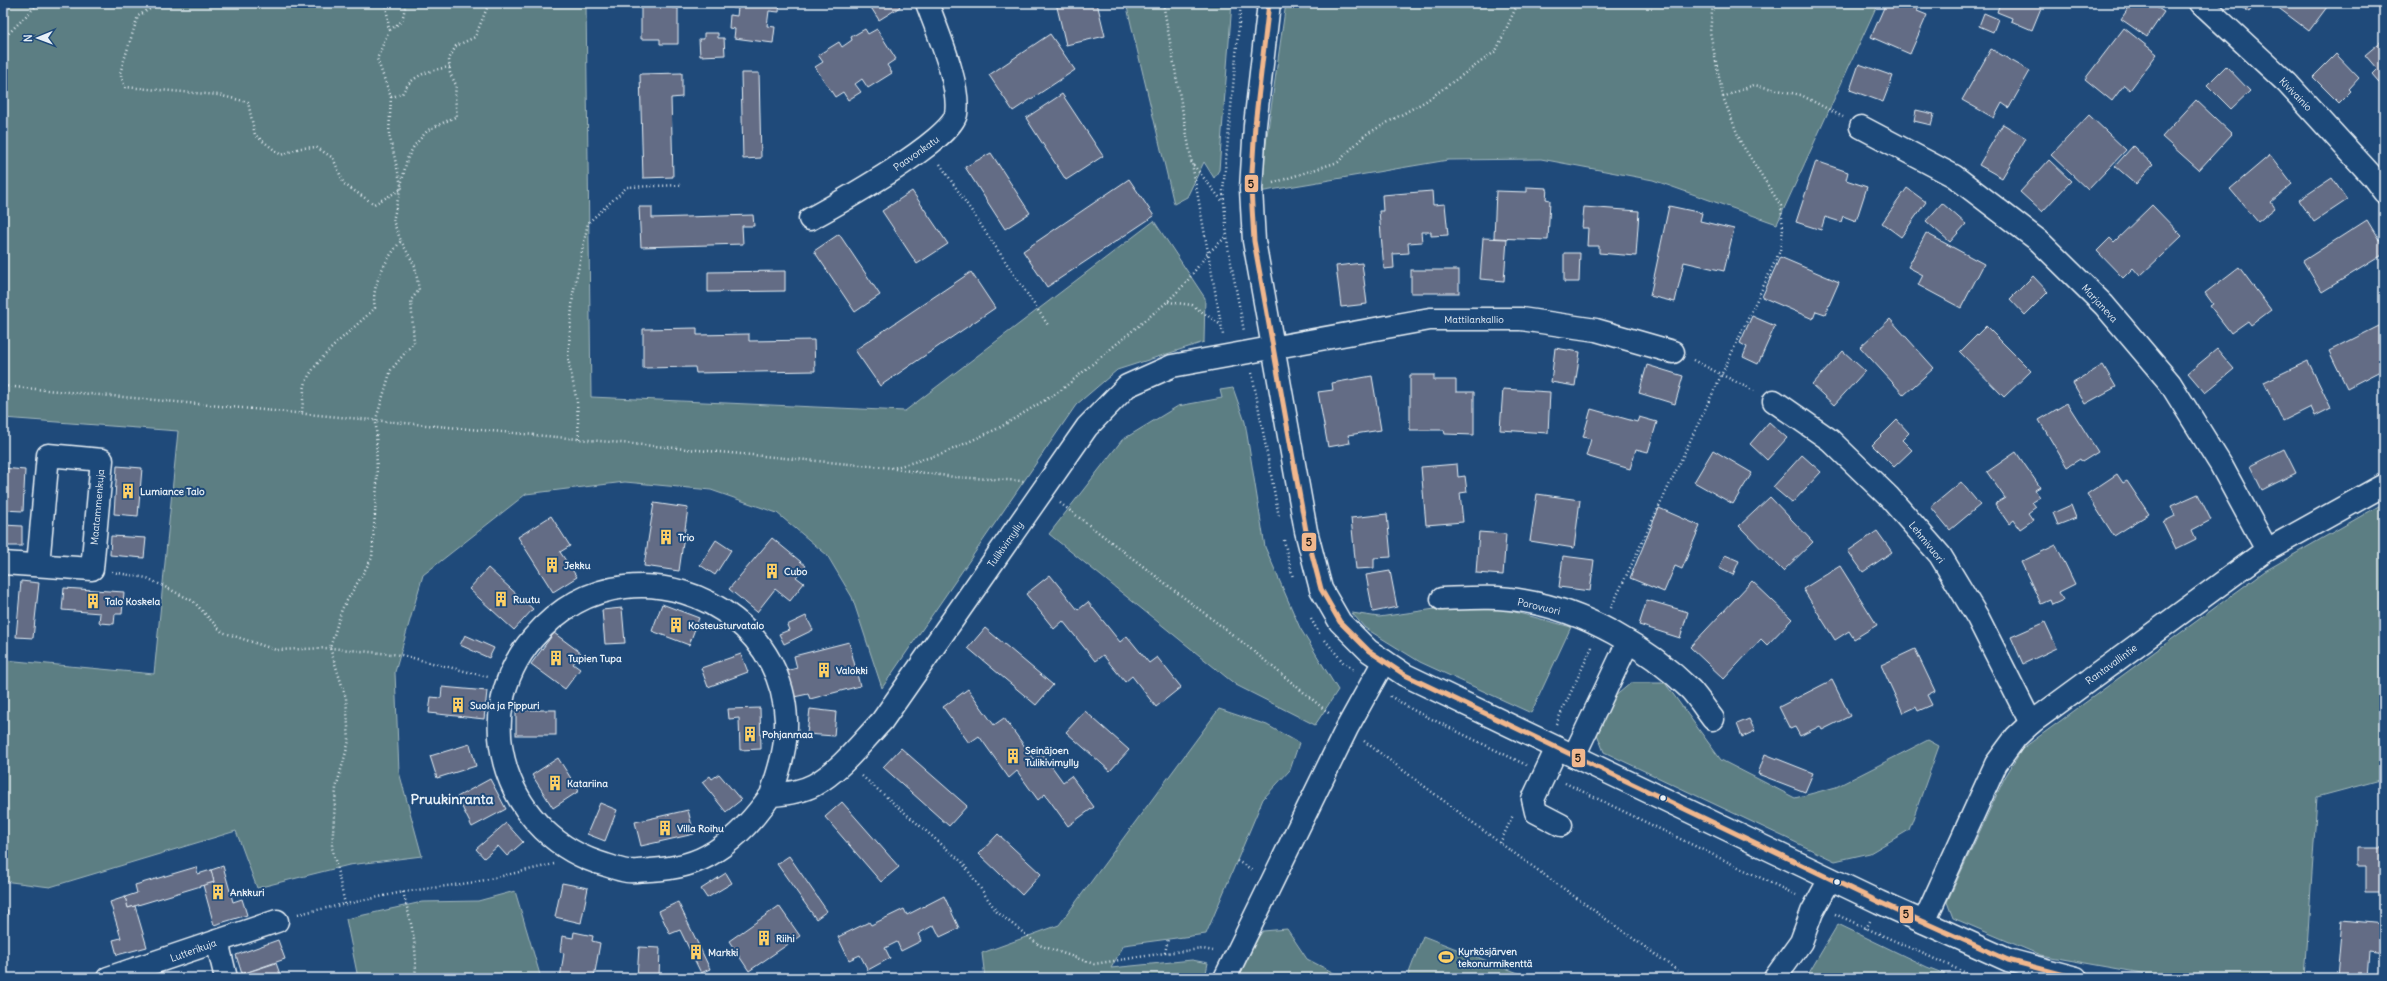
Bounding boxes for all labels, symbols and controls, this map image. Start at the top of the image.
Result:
north arrow [18,18,58,58]
text: N [21,34,35,42]
street label: Kivivainio [2276,75,2315,114]
street label: Paavonkatu [891,133,942,174]
line badge: 5 [1244,174,1259,193]
text: 5 [1248,177,1254,191]
street label: Marjaneva [2079,282,2121,325]
street label: Mattilankallio [1444,313,1504,326]
street label: Maatammenkuja [88,468,107,546]
building icon: Lumiance Talo [119,482,137,500]
place label: Lumiance Talo [140,485,205,498]
street label: Tulikivimylly [985,519,1026,570]
street label: Lehmivuori [1906,519,1947,566]
building icon: Trio [657,528,675,546]
place label: Trio [678,531,695,544]
line badge: 5 [1301,532,1317,552]
text: 5 [1306,535,1312,549]
building icon: Jekku [543,556,561,574]
place label: Jekku [564,559,591,572]
building icon: Cubo [763,562,781,580]
place label: Cubo [784,565,808,578]
building icon: Ruutu [492,590,510,608]
building icon: Talo Koskela [84,592,102,610]
place label: Ruutu [513,593,540,606]
place label: Talo Koskela [105,595,160,608]
street label: Porovuori [1516,595,1562,618]
building icon: Kosteusturvatalo [667,616,685,634]
place label: Kosteusturvatalo [688,619,764,632]
street label: Rantavallintie [2083,641,2140,688]
building icon: Tupien Tupa [547,649,565,667]
place label: Tupien Tupa [568,652,622,665]
building icon: Valokki [815,661,833,679]
place label: Valokki [836,664,868,677]
building icon: Suola ja Pippuri [449,696,467,714]
place label: Suola ja Pippuri [470,699,539,712]
building icon: Pohjanmaa [741,725,759,743]
place label: Pohjanmaa [762,728,813,741]
place label: Seinäjoen Tulikivimylly [1025,744,1079,769]
building icon: Seinäjoen Tulikivimylly [1004,747,1022,765]
line badge: 5 [1571,748,1586,768]
text: 5 [1575,751,1581,765]
building icon: Katariina [546,774,564,792]
place label: Katariina [567,777,608,790]
district label: Pruukinranta [410,790,494,808]
unlabelled marker [1658,793,1668,803]
building icon: Villa Roihu [656,819,674,837]
place label: Villa Roihu [677,822,724,835]
unlabelled marker [1832,877,1842,887]
building icon: Ankkuri [209,883,227,901]
place label: Ankkuri [230,886,265,899]
line badge: 5 [1899,905,1914,924]
text: 5 [1903,907,1909,921]
building icon: Riihi [755,929,773,947]
place label: Riihi [776,932,795,945]
street label: Lutterikuja [168,936,218,965]
building icon: Markki [687,943,705,961]
place label: Kyrkösjärven tekonurmikenttä [1457,945,1533,970]
place label: Markki [708,946,738,959]
sports icon: Kyrkösjärven tekonurmikenttä [1437,948,1455,966]

